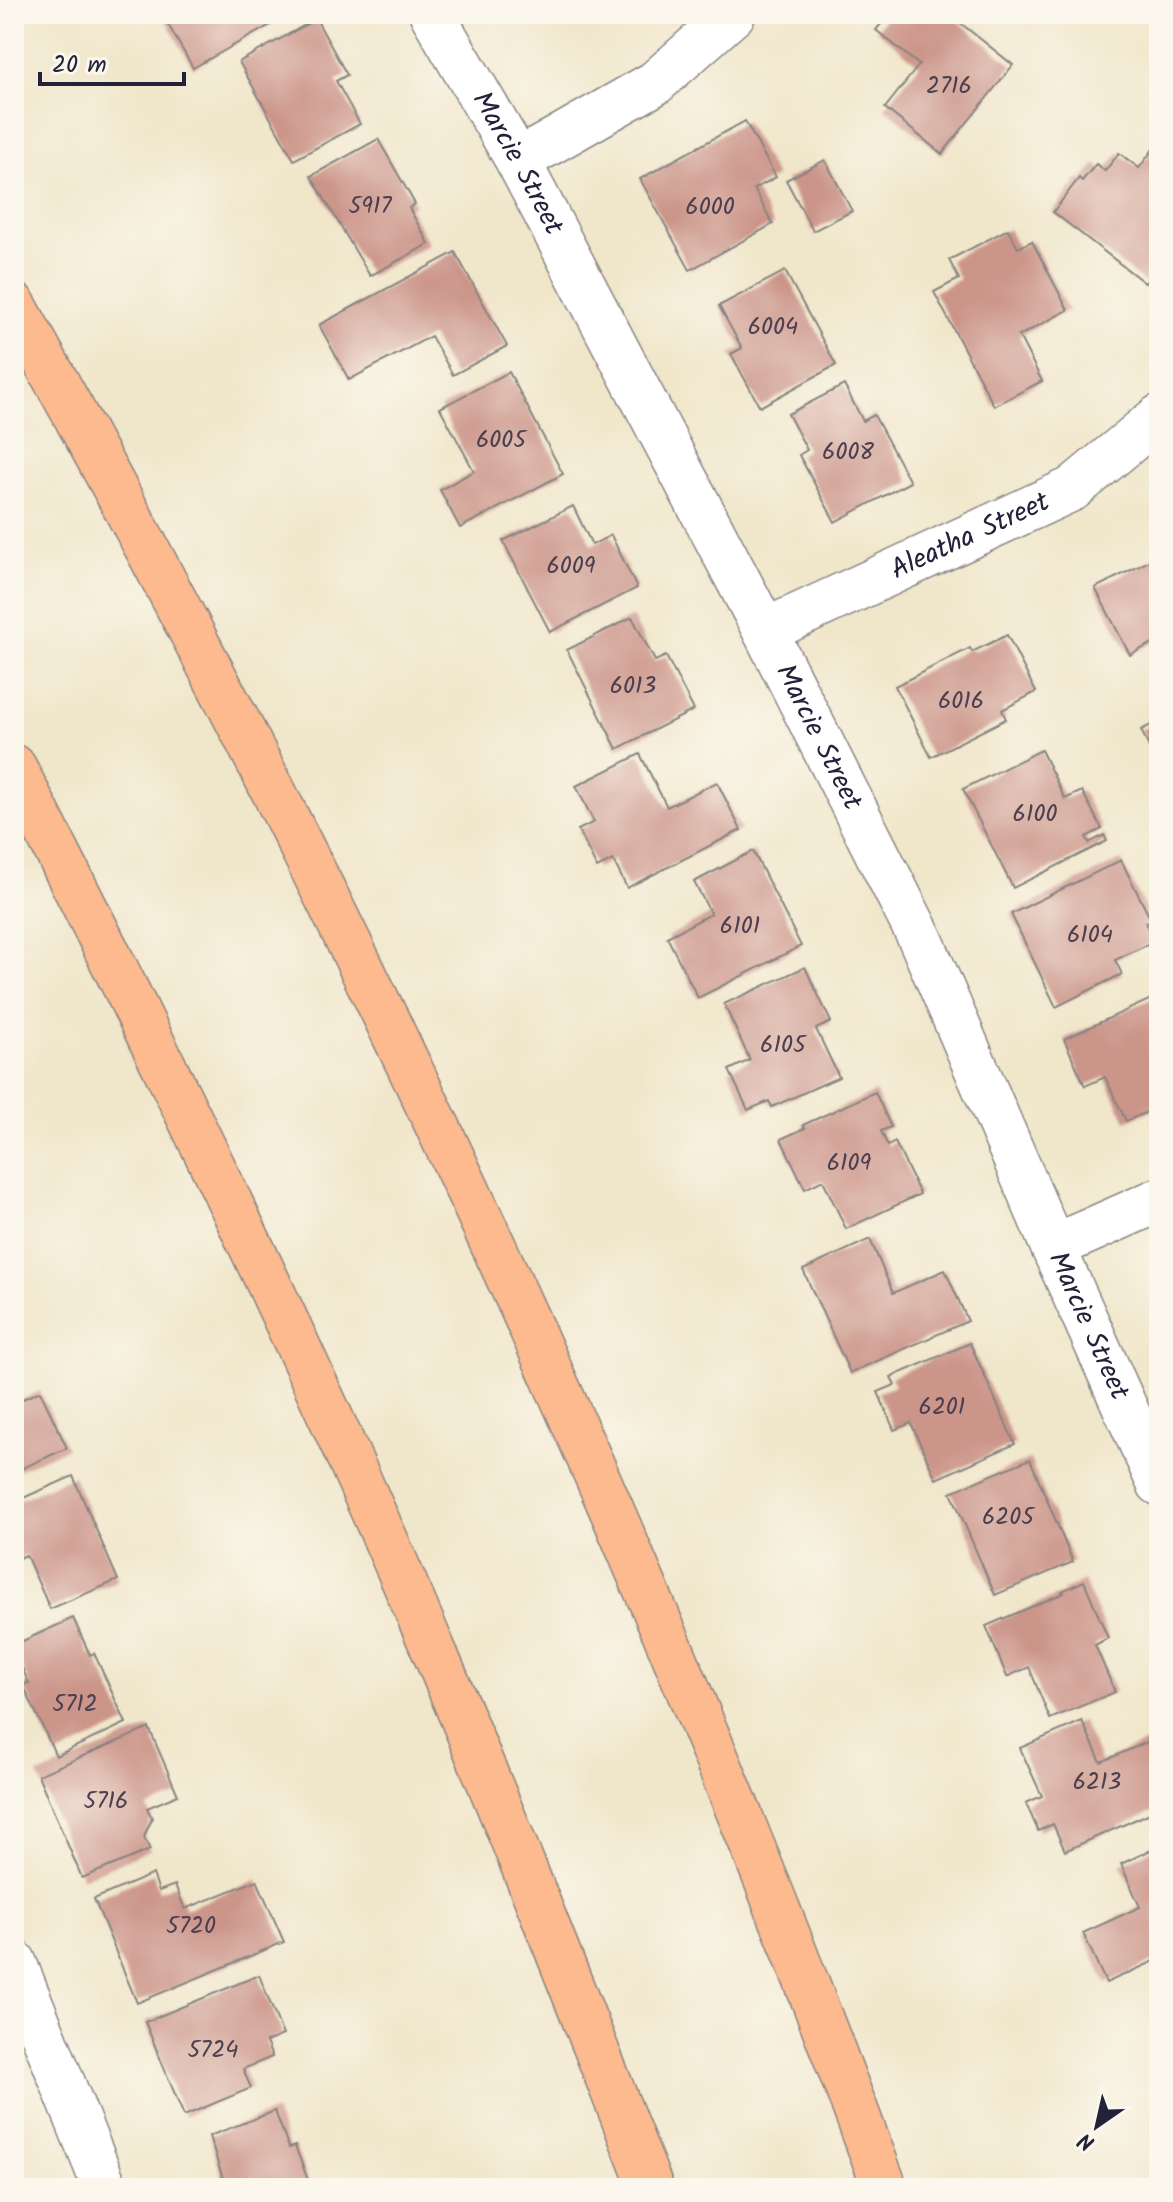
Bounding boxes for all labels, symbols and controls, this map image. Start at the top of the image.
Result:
scale bar [40,36,184,86]
text: 20 m [52,46,107,85]
house number: 2716 [926,67,972,106]
street label: Marcie Street [459,83,576,244]
house number: 5917 [348,187,393,226]
house number: 6000 [685,188,735,227]
house number: 6004 [748,308,798,347]
house number: 6005 [476,421,528,460]
house number: 6008 [822,433,874,472]
street label: Aleatha Street [883,479,1058,592]
house number: 6009 [546,547,596,586]
street label: Marcie Street [763,656,875,819]
house number: 6013 [610,667,656,706]
house number: 6016 [938,682,984,721]
house number: 6100 [1013,795,1057,834]
house number: 6101 [720,907,760,946]
house number: 6104 [1067,916,1113,955]
house number: 6105 [760,1026,808,1065]
house number: 6109 [827,1144,872,1183]
street label: Marcie Street [1035,1244,1142,1408]
house number: 6201 [919,1388,965,1427]
house number: 6205 [982,1498,1036,1537]
house number: 5712 [52,1685,98,1724]
house number: 6213 [1073,1763,1121,1802]
house number: 5716 [84,1782,128,1821]
house number: 5720 [166,1907,216,1946]
house number: 5724 [187,2031,239,2070]
north arrow [1057,2086,1137,2166]
text: N [1072,2122,1103,2159]

